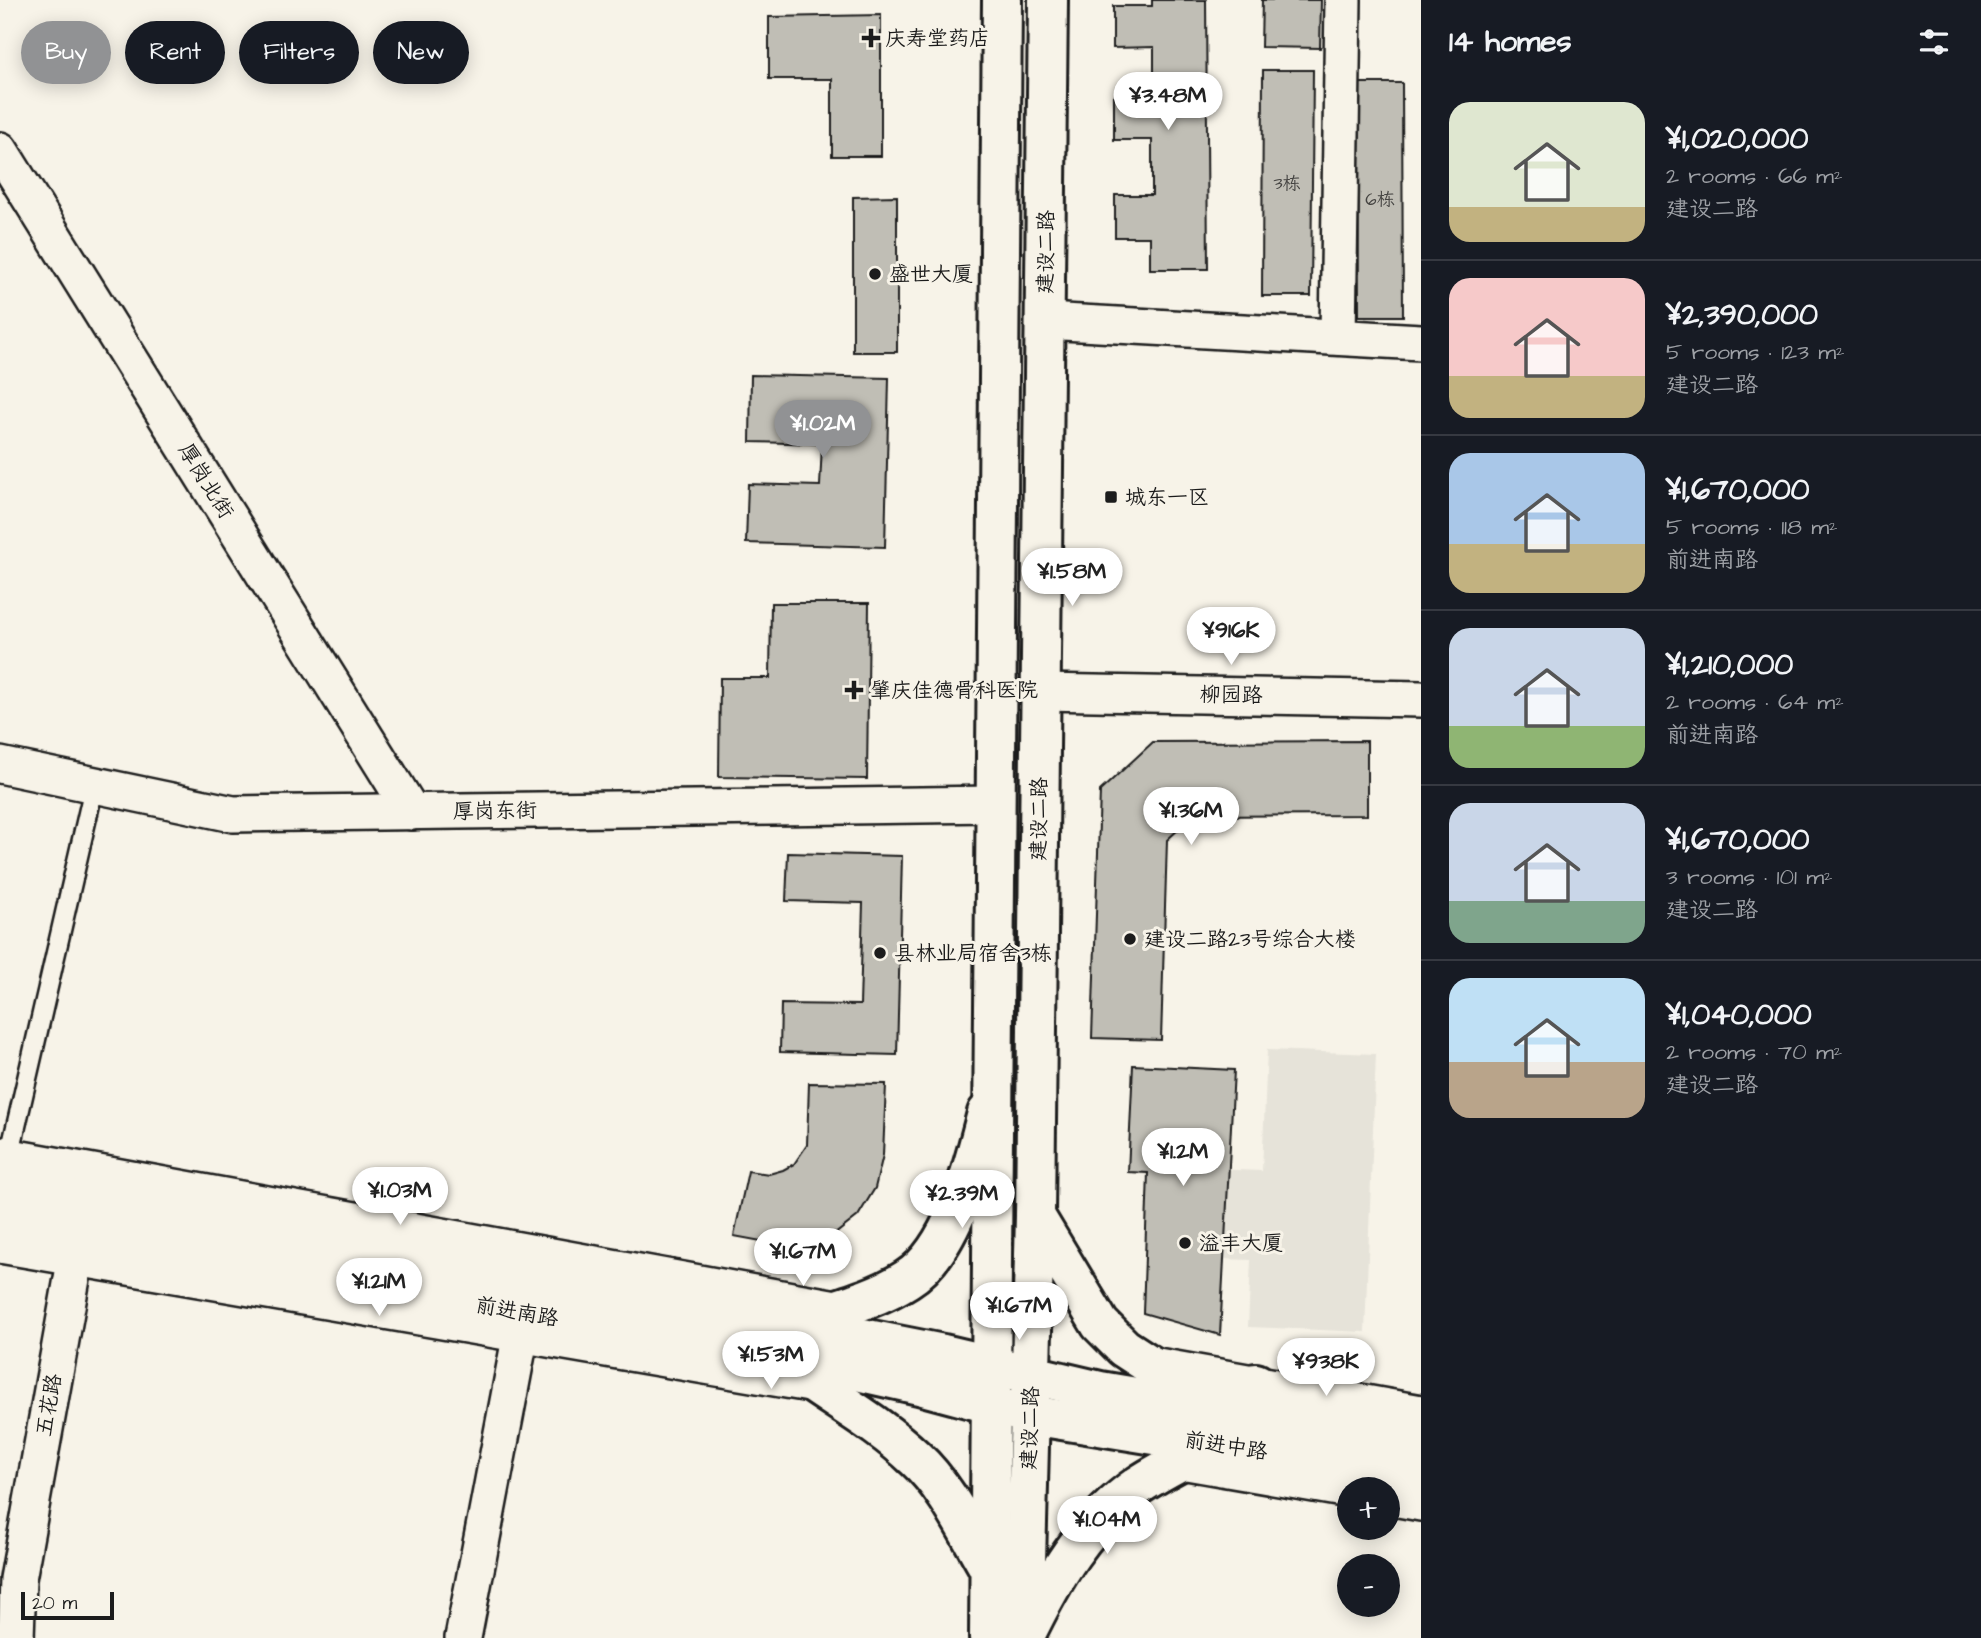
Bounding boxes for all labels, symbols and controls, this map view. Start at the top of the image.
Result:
chip: Buy [21,21,111,84]
chip: Rent [125,21,225,84]
chip: Filters [239,21,359,84]
chip: New [373,21,469,84]
text: 14 homes [1449,21,1572,63]
icon: filters [1915,23,1953,61]
place label: 庆寿堂药店 [885,24,990,53]
marker: 庆寿堂药店 [863,30,879,46]
pin: ¥3.48M [1111,72,1225,132]
text: ¥3.48M [1130,79,1206,111]
text: ¥1,020,000 [1666,118,1808,160]
icon: home [1505,130,1589,214]
text: 2 rooms · 66 m² [1666,160,1843,192]
house number: 3栋 [1273,171,1301,196]
house number: 6栋 [1365,187,1395,212]
text: 建设二路 [1666,193,1758,225]
street label: 建设二路 [1031,210,1061,294]
place label: 盛世大厦 [889,260,973,289]
marker: 盛世大厦 [867,266,883,282]
text: ¥2,390,000 [1666,294,1818,336]
icon: home [1505,306,1589,390]
text: 5 rooms · 123 m² [1666,336,1845,368]
text: 建设二路 [1666,369,1758,401]
pin: ¥1.02M [766,400,880,460]
text: ¥1.02M [790,407,856,439]
street label: 厚岗北街 [171,438,241,524]
text: ¥1,670,000 [1666,469,1810,511]
icon: home [1505,481,1589,565]
place label: 城东一区 [1125,483,1209,512]
marker: 城东一区 [1103,489,1119,505]
text: 5 rooms · 118 m² [1666,511,1838,543]
text: 前进南路 [1666,544,1758,576]
pin: ¥1.58M [1015,548,1129,608]
text: ¥1.58M [1038,555,1106,587]
pin: ¥916K [1182,608,1280,667]
text: ¥916K [1203,614,1259,646]
text: ¥1,210,000 [1666,644,1793,686]
icon: home [1505,656,1589,740]
place label: 肇庆佳德骨科医院 [870,676,1038,705]
marker: 肇庆佳德骨科医院 [844,680,864,700]
street label: 柳园路 [1199,680,1263,710]
text: 2 rooms · 64 m² [1666,686,1844,718]
text: 前进南路 [1666,719,1758,751]
street label: 建设二路 [1024,777,1054,861]
pin: ¥1.36M [1134,788,1248,847]
text: ¥1.36M [1159,794,1223,826]
street label: 厚岗东街 [453,796,537,826]
text: ¥1,670,000 [1666,819,1810,861]
icon: home [1505,831,1589,915]
text: 3 rooms · 101 m² [1666,861,1833,893]
text: 建设二路 [1666,894,1758,926]
place label: 建设二路23号综合大楼 [1144,925,1356,954]
marker: 建设二路23号综合大楼 [1122,931,1138,947]
place label: 县林业局宿舍3栋 [894,939,1052,968]
marker: 县林业局宿舍3栋 [872,945,888,961]
text: ¥1,040,000 [1666,994,1812,1036]
icon: home [1505,1006,1589,1090]
text: 2 rooms · 70 m² [1666,1036,1842,1068]
text: 建设二路 [1666,1069,1758,1101]
pin: ¥1.2M [1134,1128,1232,1188]
text: ¥1.2M [1158,1135,1208,1167]
pin: ¥1.03M [343,1168,457,1227]
pin: ¥2.39M [905,1170,1019,1230]
text: ¥1.03M [368,1174,432,1206]
text: ¥2.39M [926,1177,998,1209]
pin: ¥1.67M [746,1228,860,1288]
place label: 溢丰大厦 [1199,1229,1283,1258]
text: ¥1.67M [770,1235,836,1267]
marker: 溢丰大厦 [1177,1235,1193,1251]
pin: ¥1.21M [322,1258,436,1318]
text: ¥1.21M [352,1265,406,1297]
pin: ¥1.67M [962,1282,1076,1342]
text: ¥1.67M [986,1289,1052,1321]
street label: 前进南路 [473,1290,561,1334]
pin: ¥1.53M [714,1332,828,1391]
text: ¥1.53M [738,1338,804,1370]
pin: ¥938K [1277,1338,1375,1398]
text: ¥938K [1293,1345,1359,1377]
street label: 五花路 [29,1371,69,1439]
street label: 建设二路 [1014,1386,1046,1470]
street label: 前进中路 [1182,1425,1270,1467]
map controls [1337,1477,1400,1617]
button: + [1337,1477,1400,1540]
pin: ¥1.04M [1050,1496,1164,1556]
text: ¥1.04M [1073,1503,1141,1535]
button: − [1337,1554,1400,1617]
scale bar [21,1589,114,1621]
text: 20 m [32,1590,77,1617]

